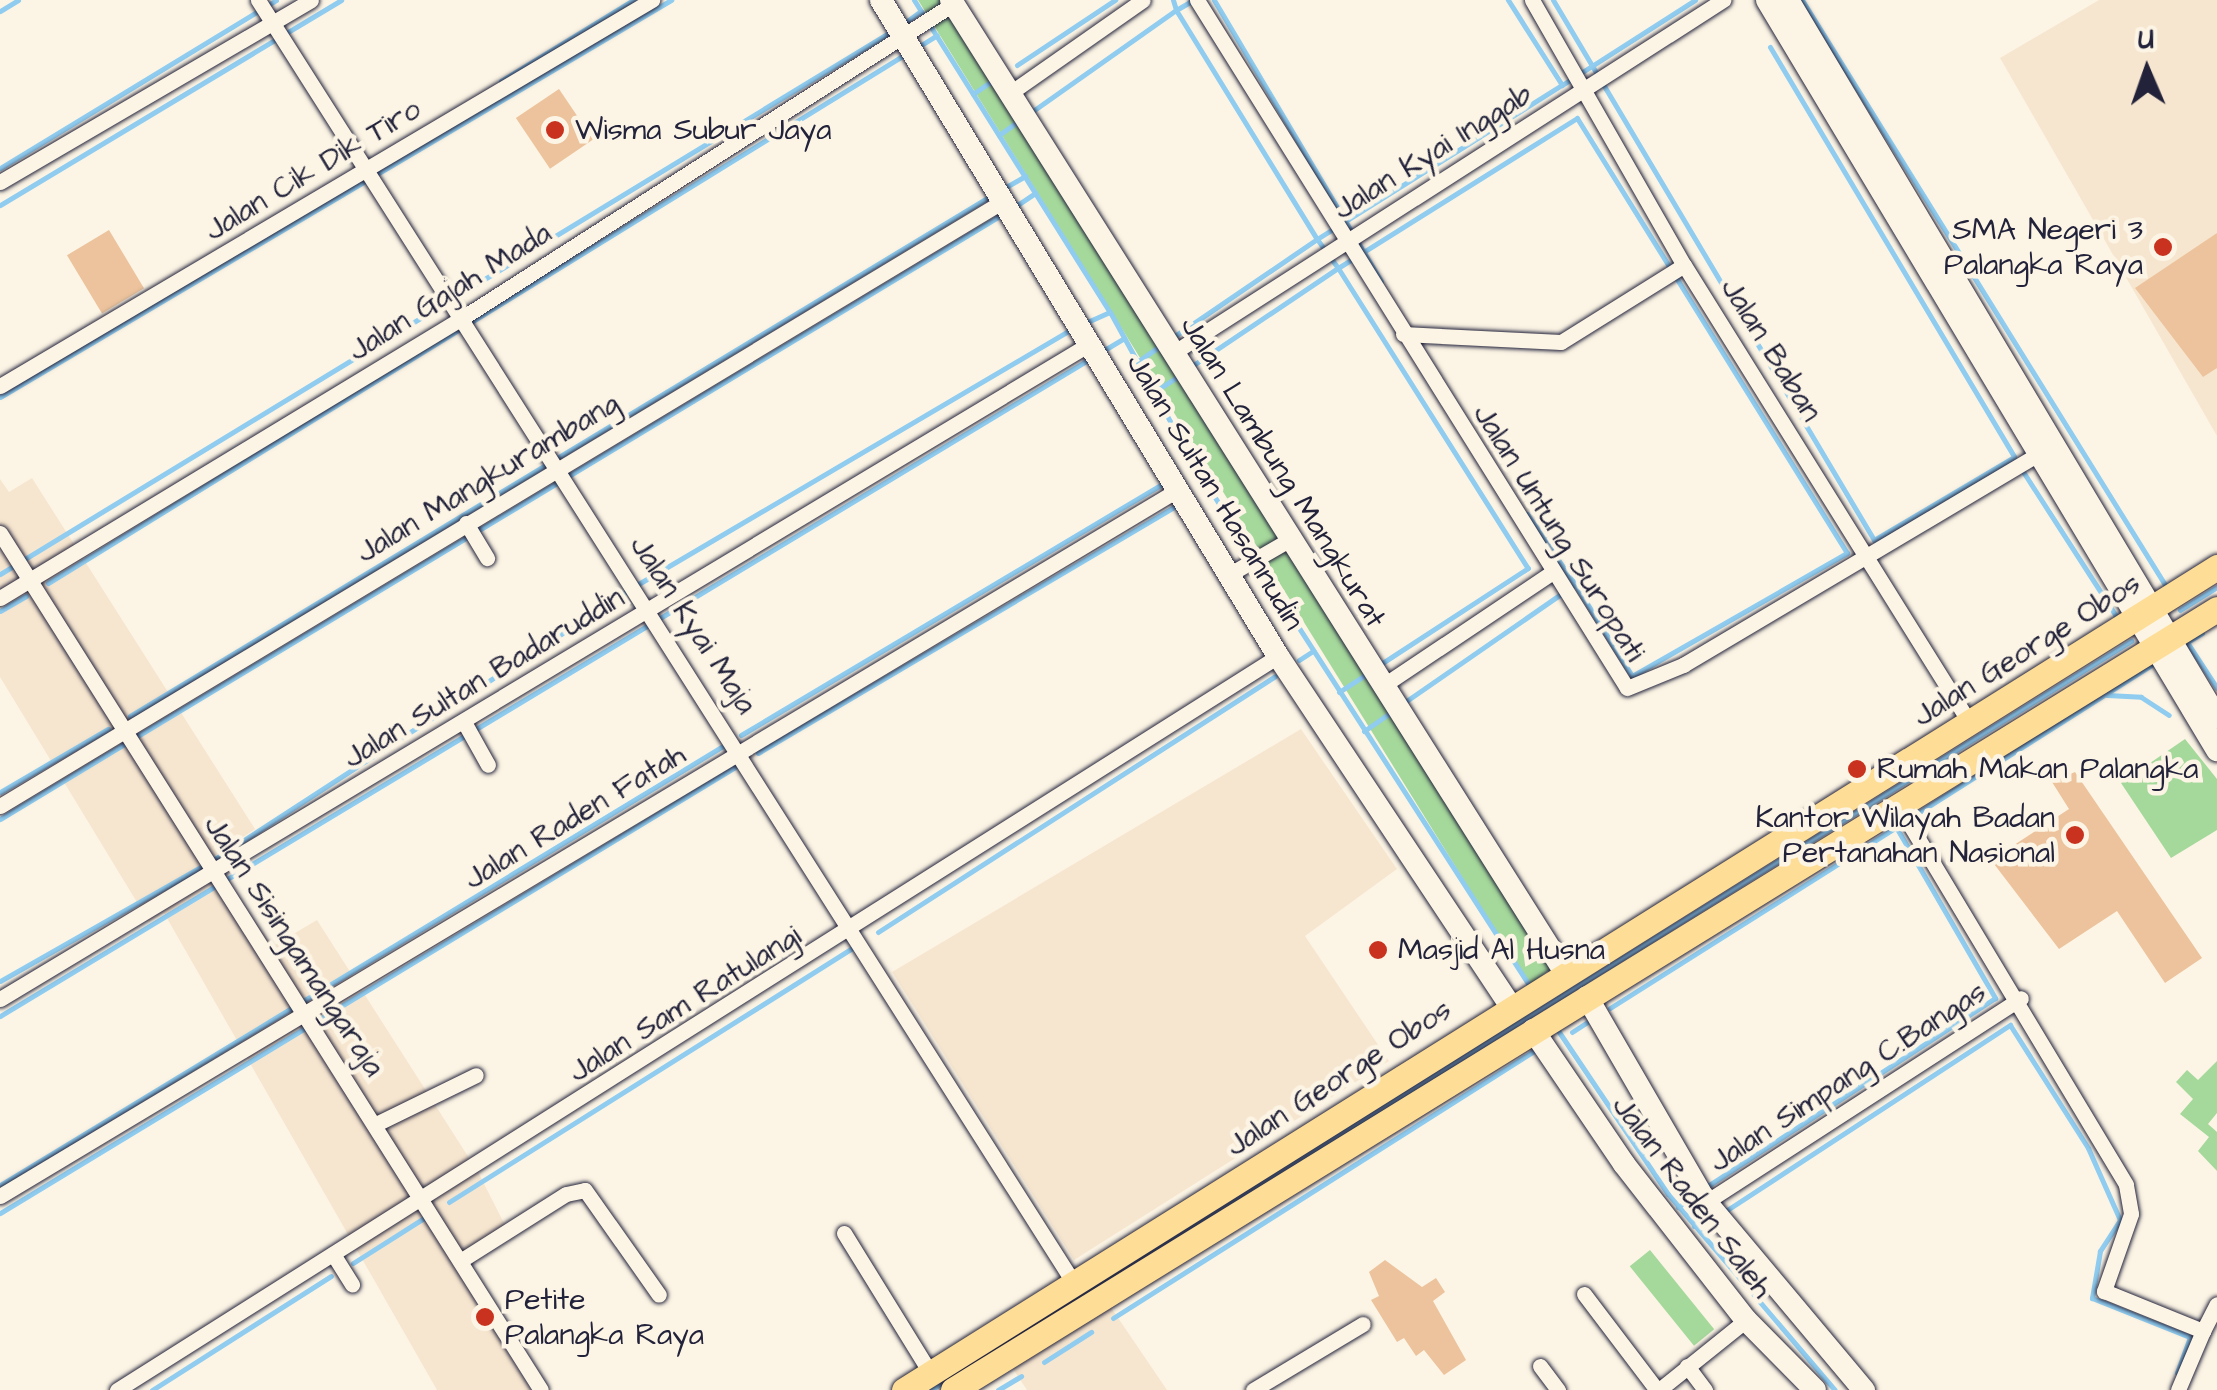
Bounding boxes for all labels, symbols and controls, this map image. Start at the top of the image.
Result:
north arrow [2097,20,2197,120]
text: U [2137,20,2154,59]
street label: Jalan Kyai Inggab [1327,77,1539,227]
street label: Jalan Cik Dik Tiro [199,91,427,249]
place label: Wisma Subur Jaya [575,112,831,148]
marker: Wisma Subur Jaya [544,119,566,141]
place label: SMA Negeri 3 Palangka Raya [1944,212,2143,282]
street label: Jalan Gajah Mada [342,215,558,369]
marker: SMA Negeri 3 Palangka Raya [2152,236,2174,258]
street label: Jalan Baban [1713,272,1829,428]
street label: Jalan Lambung Mangkurat [1172,310,1394,634]
street label: Jalan Sultan Hasannudin [1118,347,1312,637]
street label: Jalan Mangkurambang [350,385,626,571]
street label: Jalan Untung Suropati [1465,398,1653,668]
street label: Jalan Kyai Maja [622,529,764,721]
street label: Jalan George Obos [1907,566,2147,734]
street label: Jalan Sultan Badaruddin [337,580,631,776]
street label: Jalan Raden Fatah [458,737,692,897]
place label: Rumah Makan Palangka [1877,751,2198,787]
marker: Rumah Makan Palangka [1846,758,1868,780]
place label: Kantor Wilayah Badan Pertanahan Nasional [1755,800,2055,870]
street label: Jalan Sisingamangaraja [196,809,392,1083]
marker: Kantor Wilayah Badan Pertanahan Nasional [2064,824,2086,846]
street label: Jalan Sam Ratulangi [562,918,808,1090]
place label: Masjid Al Husna [1398,932,1605,968]
marker: Masjid Al Husna [1367,939,1389,961]
street label: Jalan Simpang C.Bangas [1703,974,1993,1180]
street label: Jalan George Obos [1220,992,1458,1164]
street label: Jalan Raden Saleh [1604,1089,1780,1305]
place label: Petite Palangka Raya [505,1282,704,1352]
marker: Petite Palangka Raya [474,1306,496,1328]

